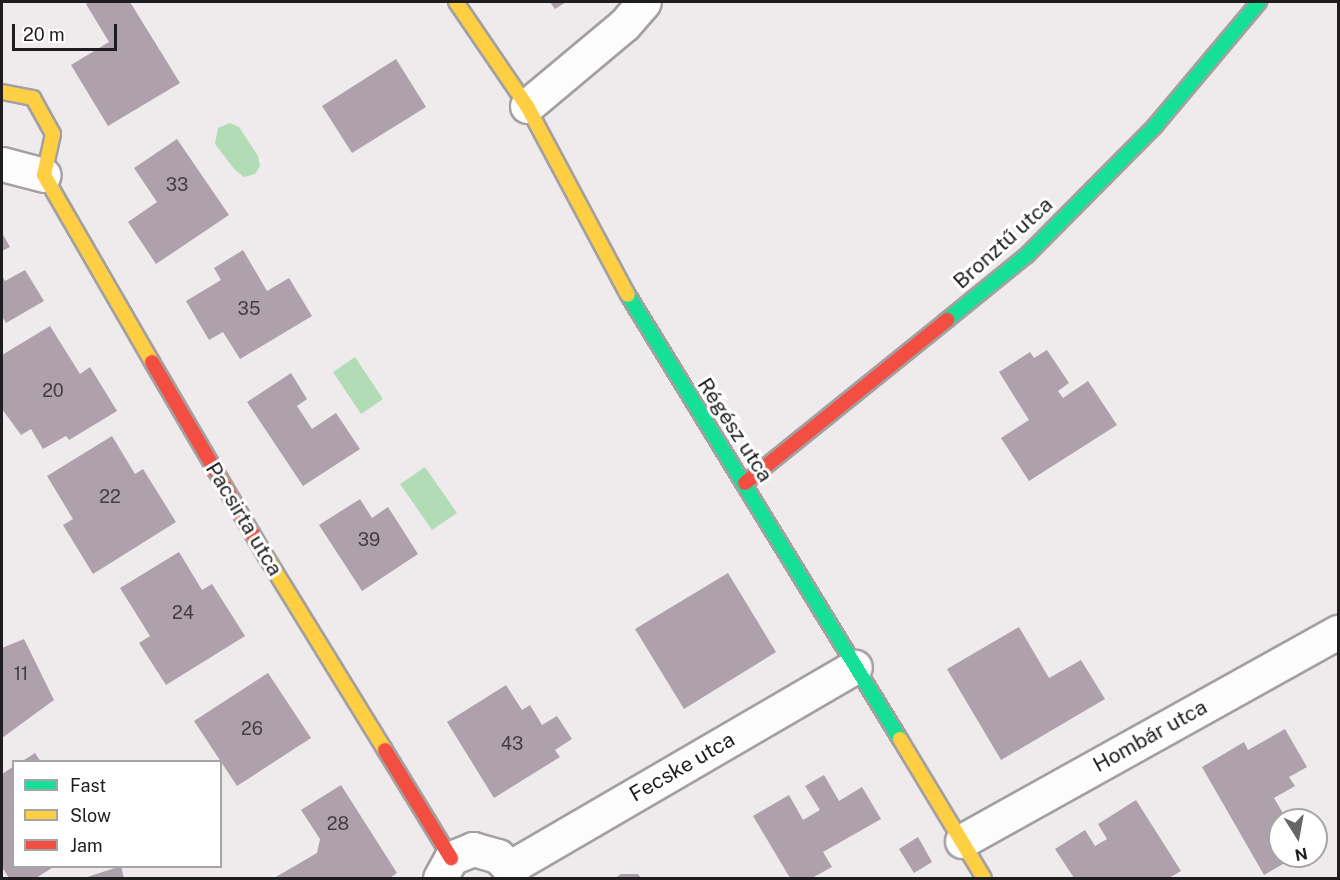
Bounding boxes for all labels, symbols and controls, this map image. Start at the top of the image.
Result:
scale bar [15,12,120,50]
text: 20 m [23,24,65,45]
house number: 33 [166,174,188,196]
street label: Bronztű utca [948,192,1058,294]
house number: 35 [238,298,260,320]
street label: Régész utca [692,373,778,487]
house number: 20 [42,380,64,402]
street label: Pacsirta utca [200,458,288,580]
house number: 22 [99,486,121,508]
house number: 39 [358,529,380,551]
house number: 24 [172,602,194,624]
house number: 11 [14,663,28,685]
street label: Hombár utca [1089,694,1211,778]
house number: 26 [241,718,263,740]
street label: Fecske utca [625,727,739,807]
house number: 43 [501,733,523,755]
legend [12,760,222,868]
text: Fast [70,775,106,796]
text: Slow [70,805,111,826]
north arrow [1268,808,1328,868]
house number: 28 [327,813,349,835]
text: Jam [70,835,103,856]
text: N [1293,844,1309,865]

